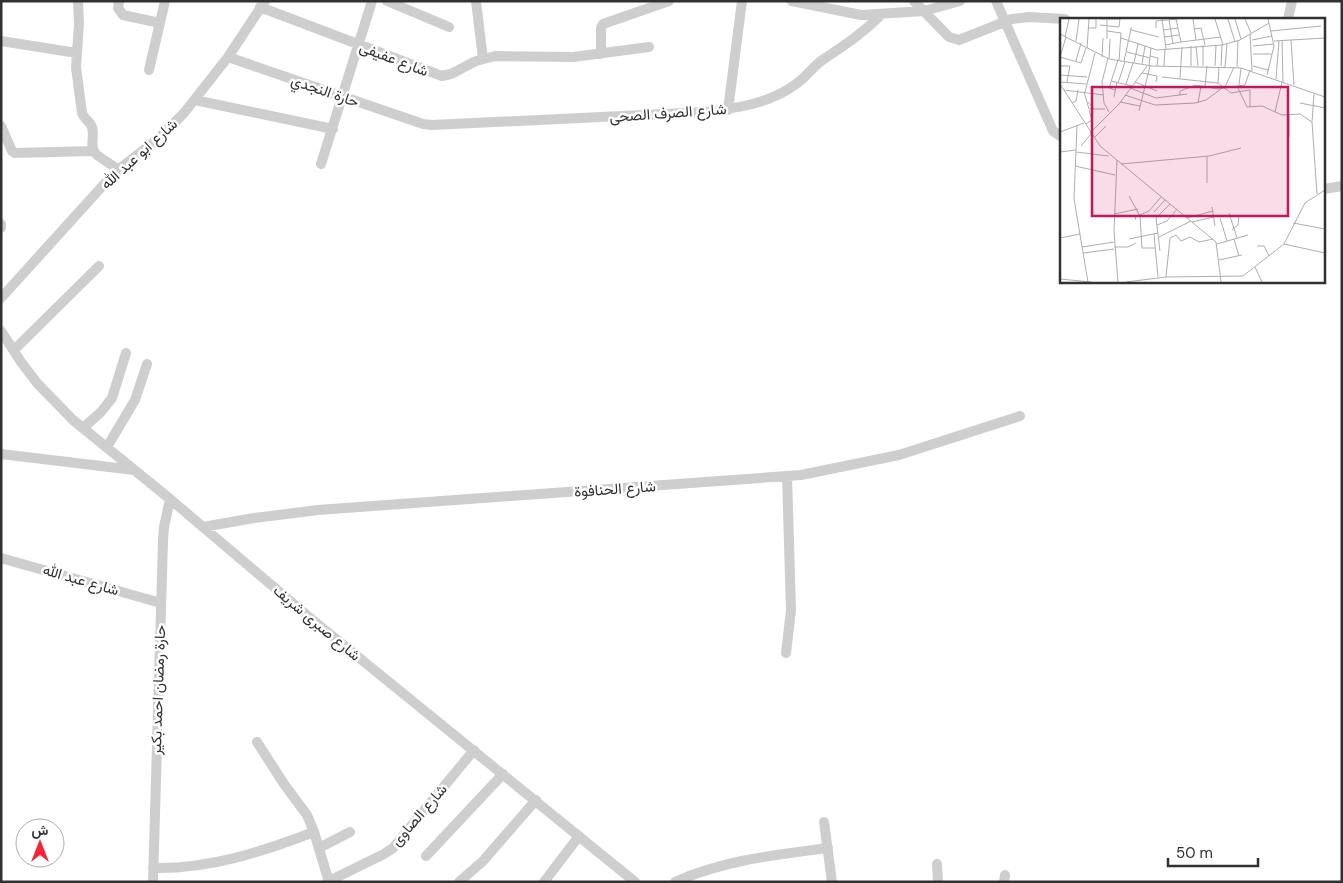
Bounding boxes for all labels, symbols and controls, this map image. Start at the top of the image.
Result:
inset map [1060,18,1326,282]
street label: شارع عفيفى [356,37,431,82]
street label: حارة النجدي [287,70,362,115]
street label: شارع الصرف الصحى [609,99,727,128]
street label: شارع ابو عبد الله [96,114,182,194]
street label: شارع الحنافوة [574,476,657,503]
street label: شارع عبد الله [40,560,121,601]
street label: شارع صبرى شريف [268,580,365,666]
street label: حارة رمضان احمد بكير [146,625,170,756]
street label: شارع الصاوى [387,780,452,851]
north arrow [15,818,65,868]
text: ش [32,821,49,839]
scale bar [1168,836,1258,868]
text: 50 m [1176,843,1213,863]

